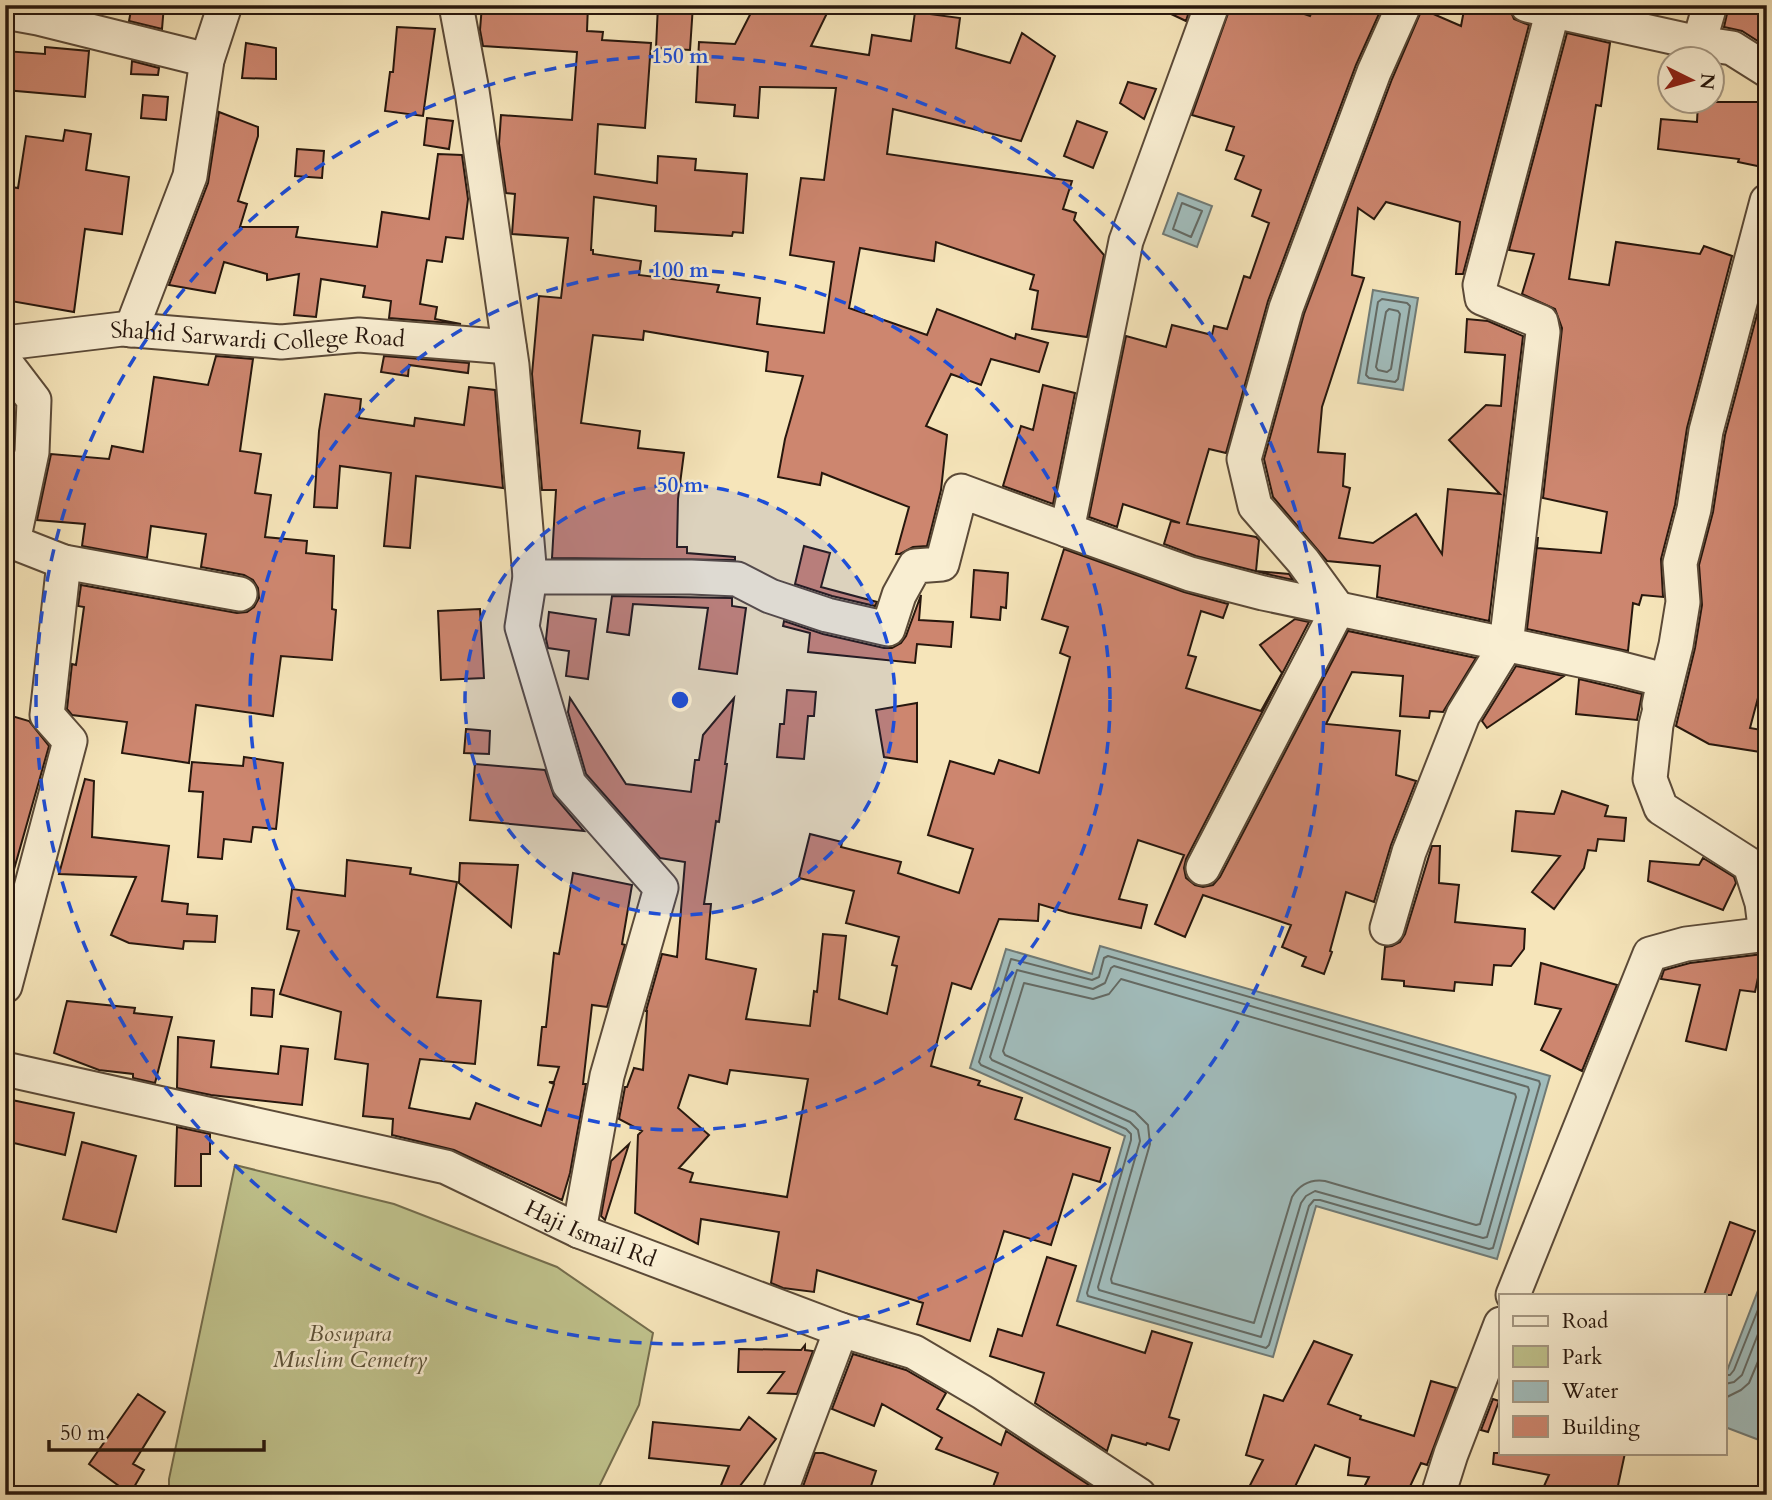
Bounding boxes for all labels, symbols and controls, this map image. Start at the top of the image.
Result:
text: 150 m [651,42,709,71]
north arrow [1656,46,1726,116]
text: N [1693,72,1721,91]
text: 100 m [651,256,709,285]
street label: Shahid Sarwardi College Road [109,314,407,358]
text: 50 m [657,471,704,500]
centre of rings [668,688,692,712]
street label: Haji Ismail Rd [520,1192,662,1275]
legend [1499,1294,1726,1454]
text: Road [1562,1307,1608,1336]
park label: Bosupara Muslim Cemetry [273,1318,427,1375]
text: Park [1562,1343,1603,1372]
text: Water [1561,1377,1618,1406]
scale bar [49,1409,264,1453]
text: Building [1562,1413,1640,1442]
text: 50 m [60,1419,105,1448]

